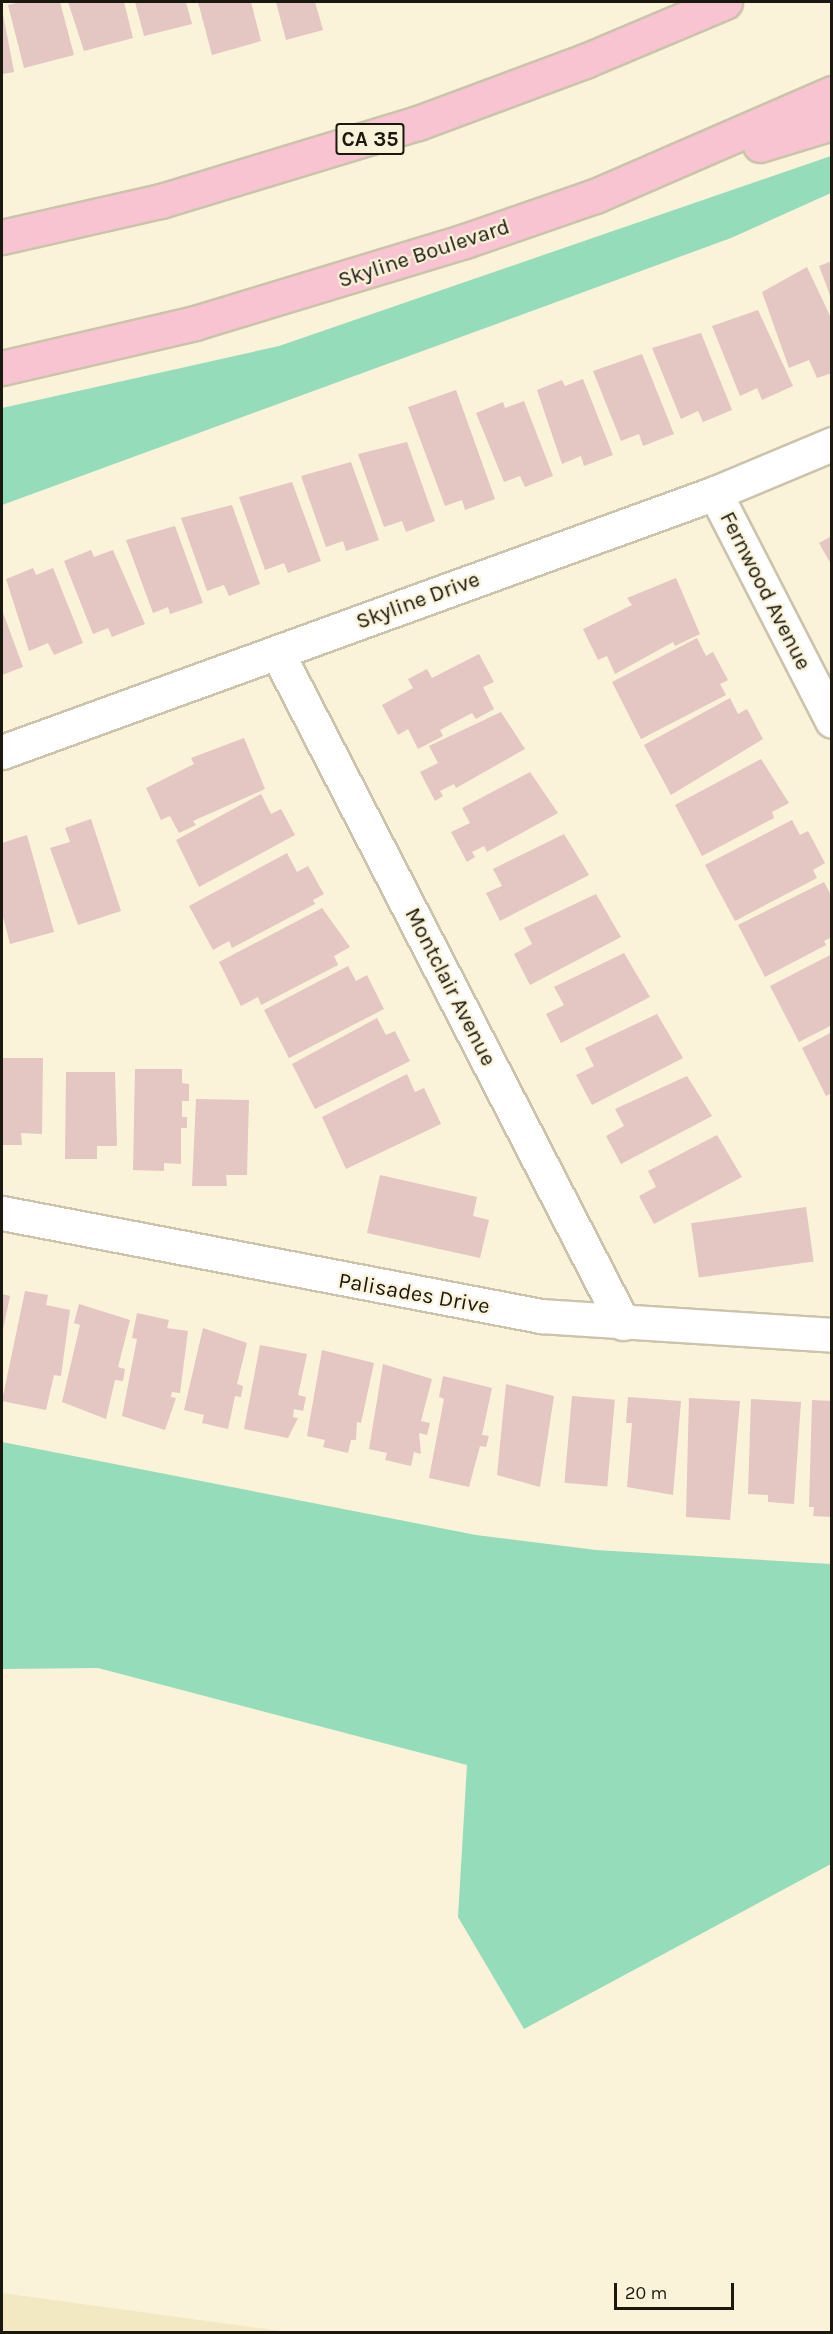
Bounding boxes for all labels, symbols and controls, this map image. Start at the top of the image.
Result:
road number: CA 35 [334,121,406,157]
street label: Skyline Boulevard [335,214,513,294]
street label: Fernwood Avenue [714,507,816,675]
street label: Skyline Drive [353,566,483,636]
street label: Montclair Avenue [399,904,501,1070]
street label: Palisades Drive [336,1268,492,1320]
scale bar [617,2271,737,2309]
text: 20 m [625,2282,667,2304]

